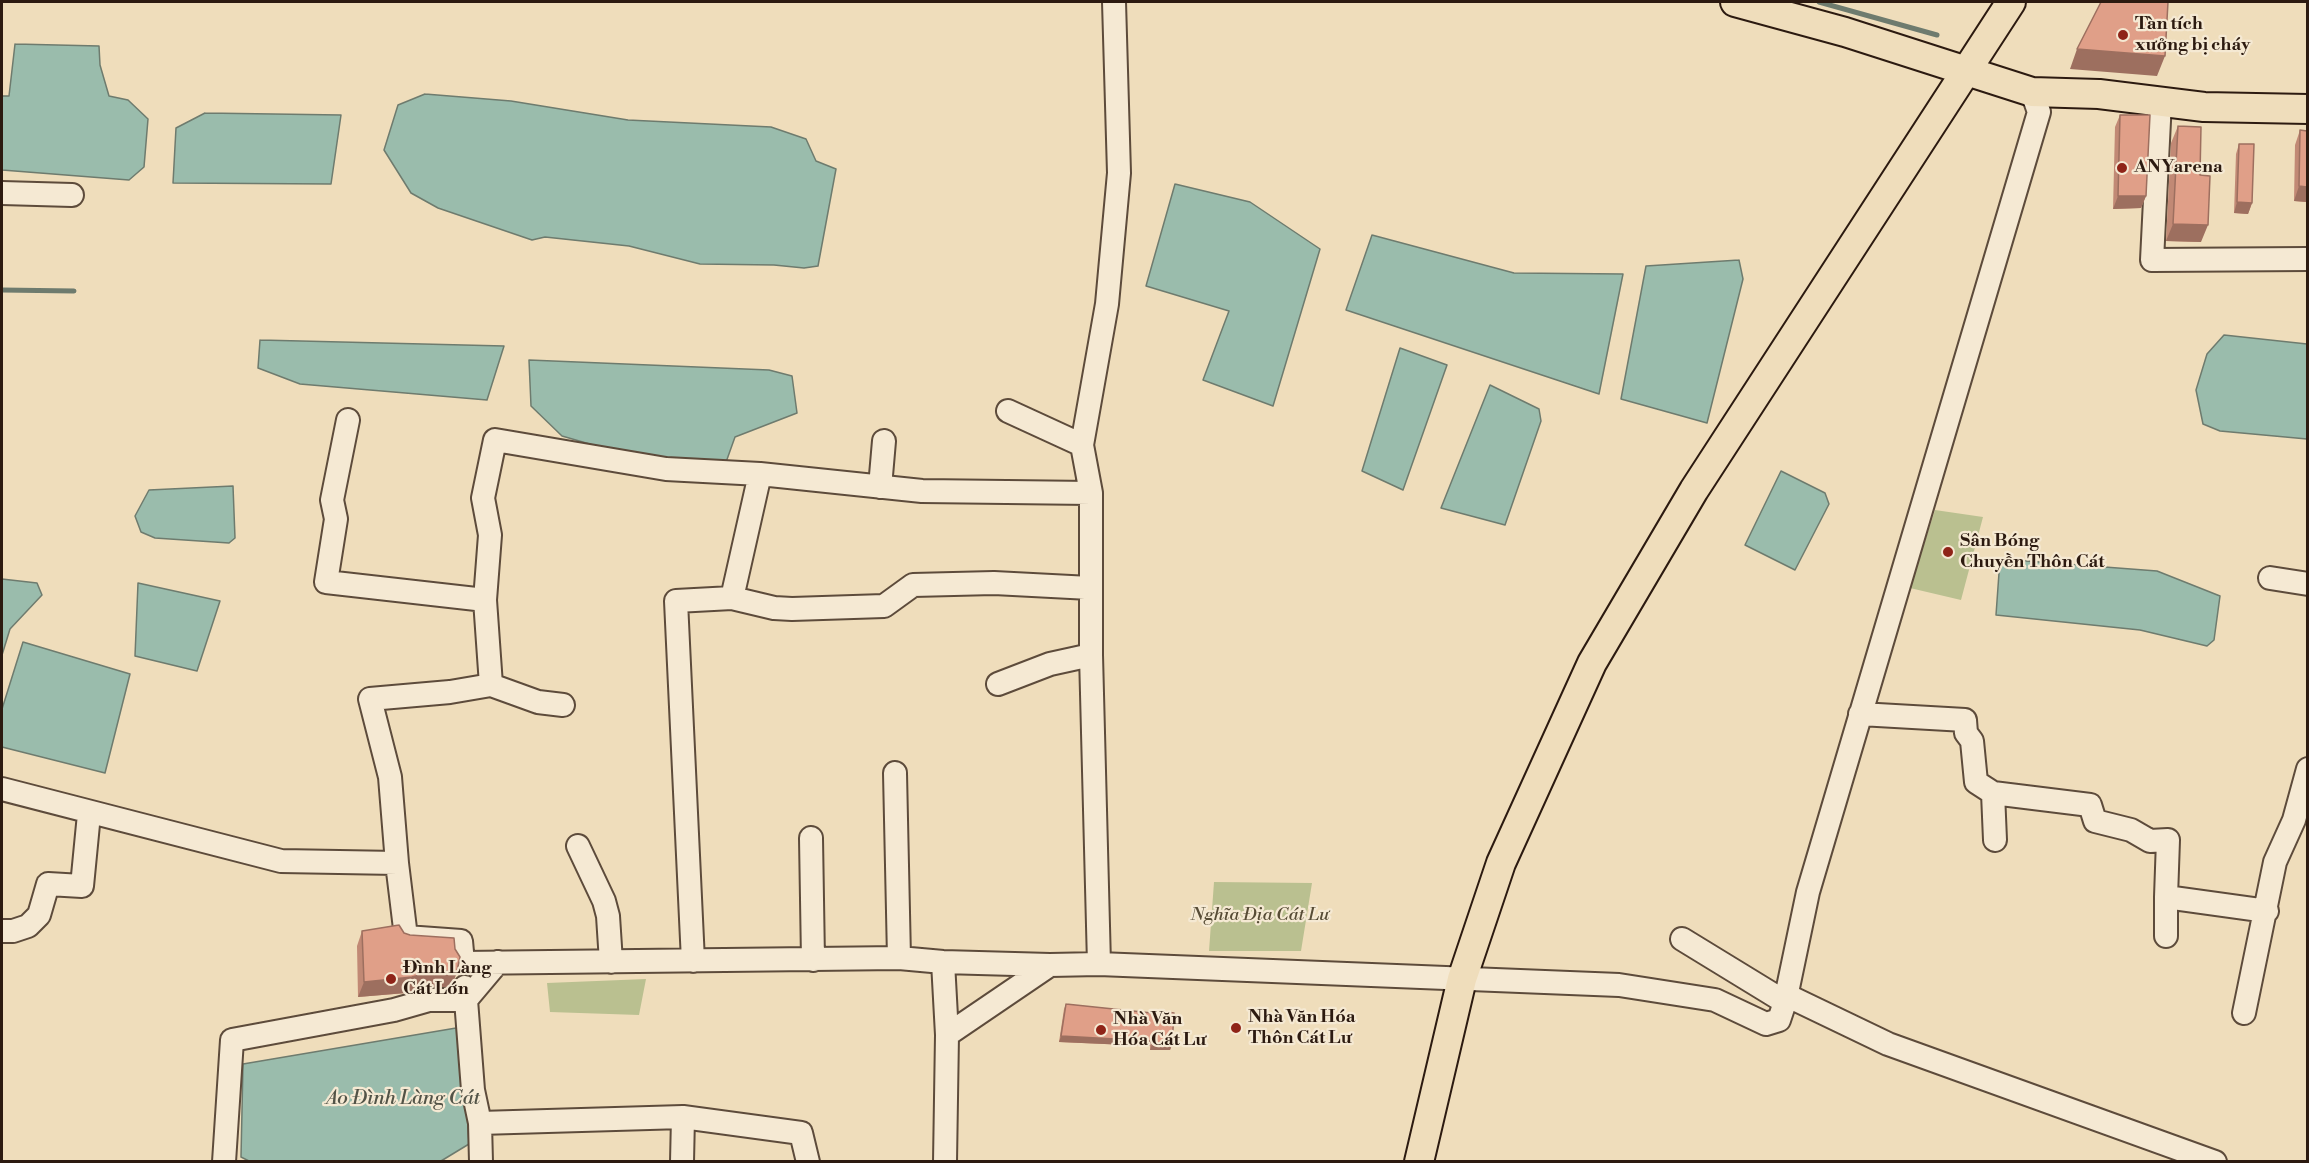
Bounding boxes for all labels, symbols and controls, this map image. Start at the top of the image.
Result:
place label: Tàn tích xưởng bị cháy [2135,14,2250,57]
marker: Tàn tích xưởng bị cháy [2116,28,2130,42]
place label: ANYarena [2134,157,2223,179]
marker: ANYarena [2115,161,2129,175]
place label: Sân Bóng Chuyền Thôn Cát [1960,531,2105,574]
marker: Sân Bóng Chuyền Thôn Cát [1941,545,1955,559]
park label: Nghĩa Địa Cát Lư [1191,905,1329,927]
place label: Đình Làng Cát Lớn [403,958,491,1000]
marker: Đình Làng Cát Lớn [384,972,398,986]
place label: Nhà Văn Hóa Thôn Cát Lư [1248,1007,1356,1050]
place label: Nhà Văn Hóa Cát Lư [1113,1009,1206,1052]
marker: Nhà Văn Hóa Thôn Cát Lư [1229,1021,1243,1035]
marker: Nhà Văn Hóa Cát Lư [1094,1023,1108,1037]
water label: Ao Đình Làng Cát [326,1087,480,1111]

